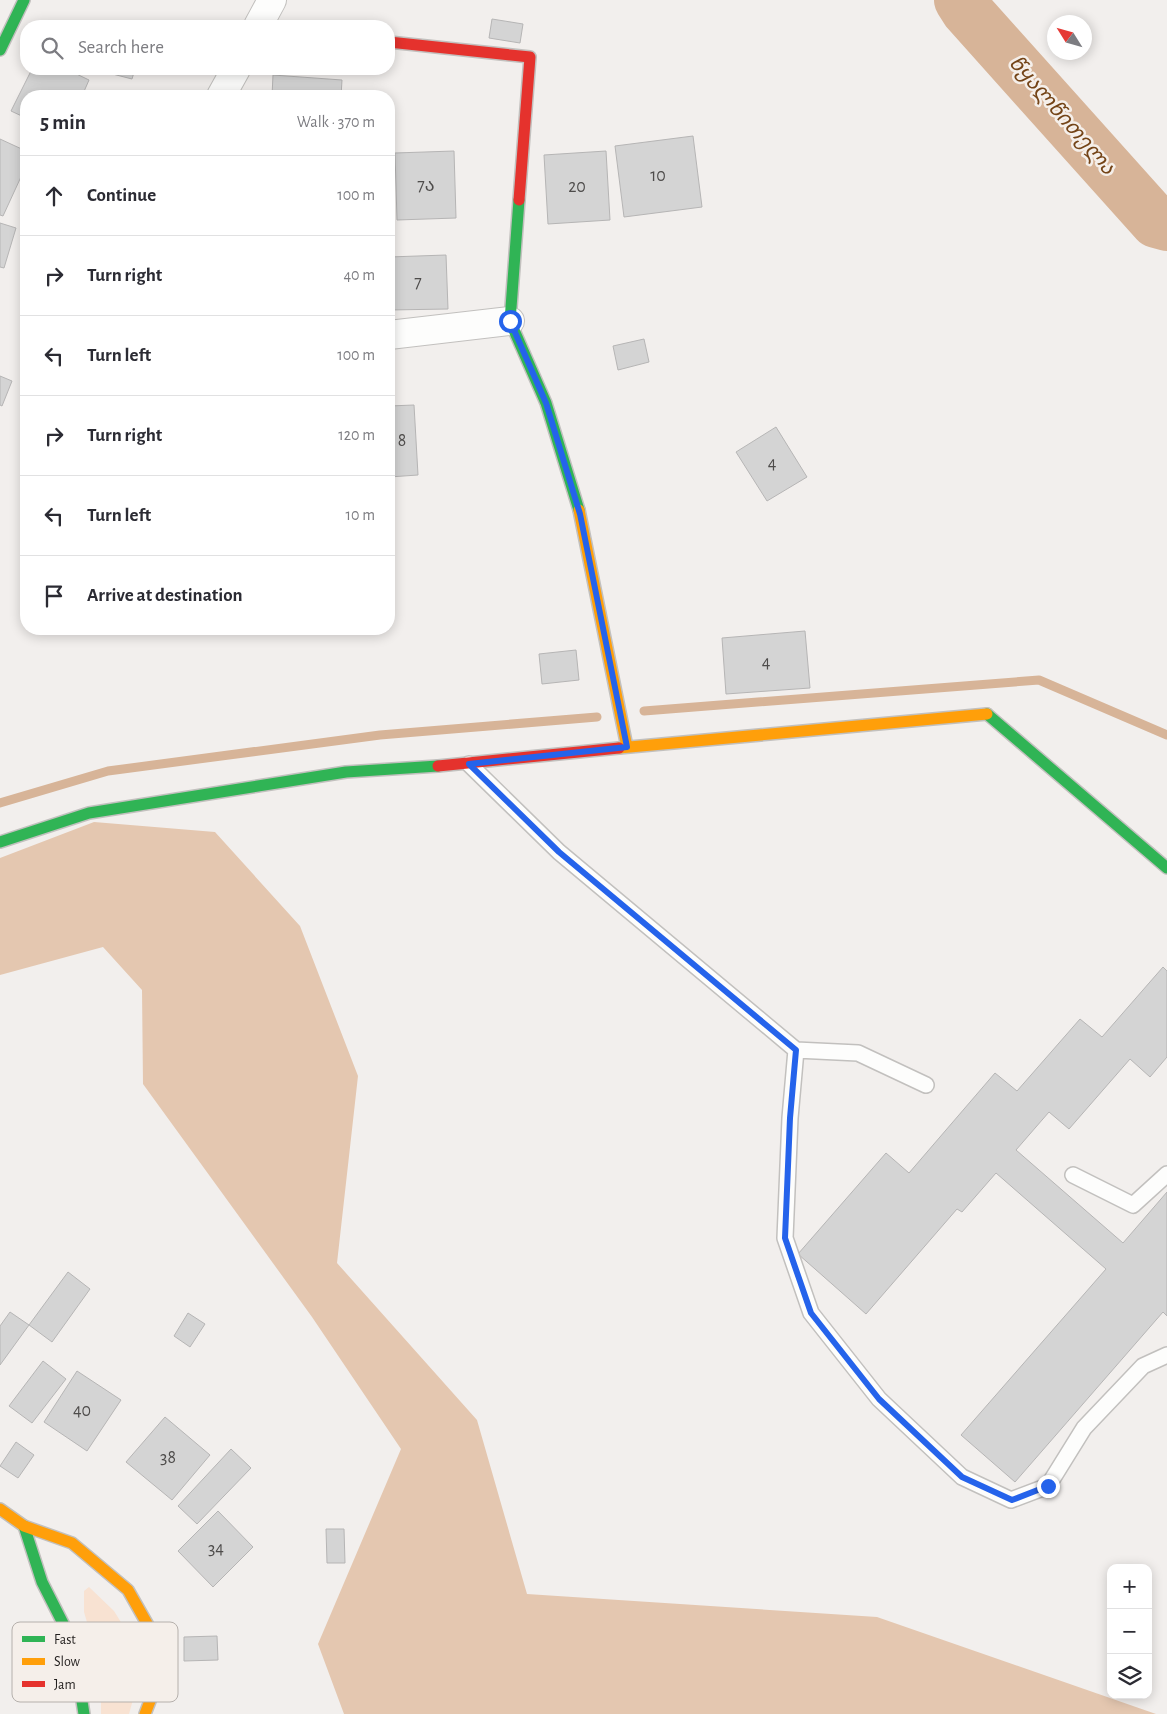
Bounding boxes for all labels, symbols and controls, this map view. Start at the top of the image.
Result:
north arrow [1047,15,1092,60]
search box [20,20,395,75]
icon: search [38,34,66,62]
text: Search here [78,38,164,57]
water label: წყალწითელა [1004,52,1119,180]
text: 5 min [40,112,86,133]
text: Walk · 370 m [297,114,375,130]
house number: 10 [650,167,666,185]
house number: 7ა [417,177,435,195]
house number: 20 [568,178,586,196]
icon: ahead [40,182,68,210]
text: Continue [87,186,156,205]
text: 100 m [337,187,375,203]
icon: right [40,262,68,290]
text: Turn right [87,266,162,285]
text: 40 m [343,267,375,283]
house number: 7 [414,274,422,292]
route start [499,310,522,333]
icon: left [40,342,68,370]
text: Turn left [87,346,151,365]
text: 100 m [337,347,375,363]
icon: right [40,422,68,450]
text: Turn right [87,426,162,445]
text: 120 m [338,427,375,443]
house number: 8 [398,432,406,450]
house number: 4 [768,455,777,473]
icon: left [40,502,68,530]
text: Turn left [87,506,151,525]
text: 10 m [346,507,375,523]
icon: arrive [40,582,68,610]
text: Arrive at destination [87,586,243,605]
house number: 4 [762,654,771,672]
house number: 40 [73,1402,91,1420]
house number: 38 [160,1449,176,1467]
route end [1037,1475,1060,1498]
house number: 34 [208,1540,224,1558]
map controls [1107,1564,1152,1699]
button: + [1107,1564,1152,1609]
button: − [1107,1609,1152,1654]
legend [12,1622,178,1702]
text: Fast [54,1633,76,1647]
button: layers [1107,1654,1152,1699]
text: Slow [54,1655,81,1669]
text: Jam [54,1678,76,1692]

